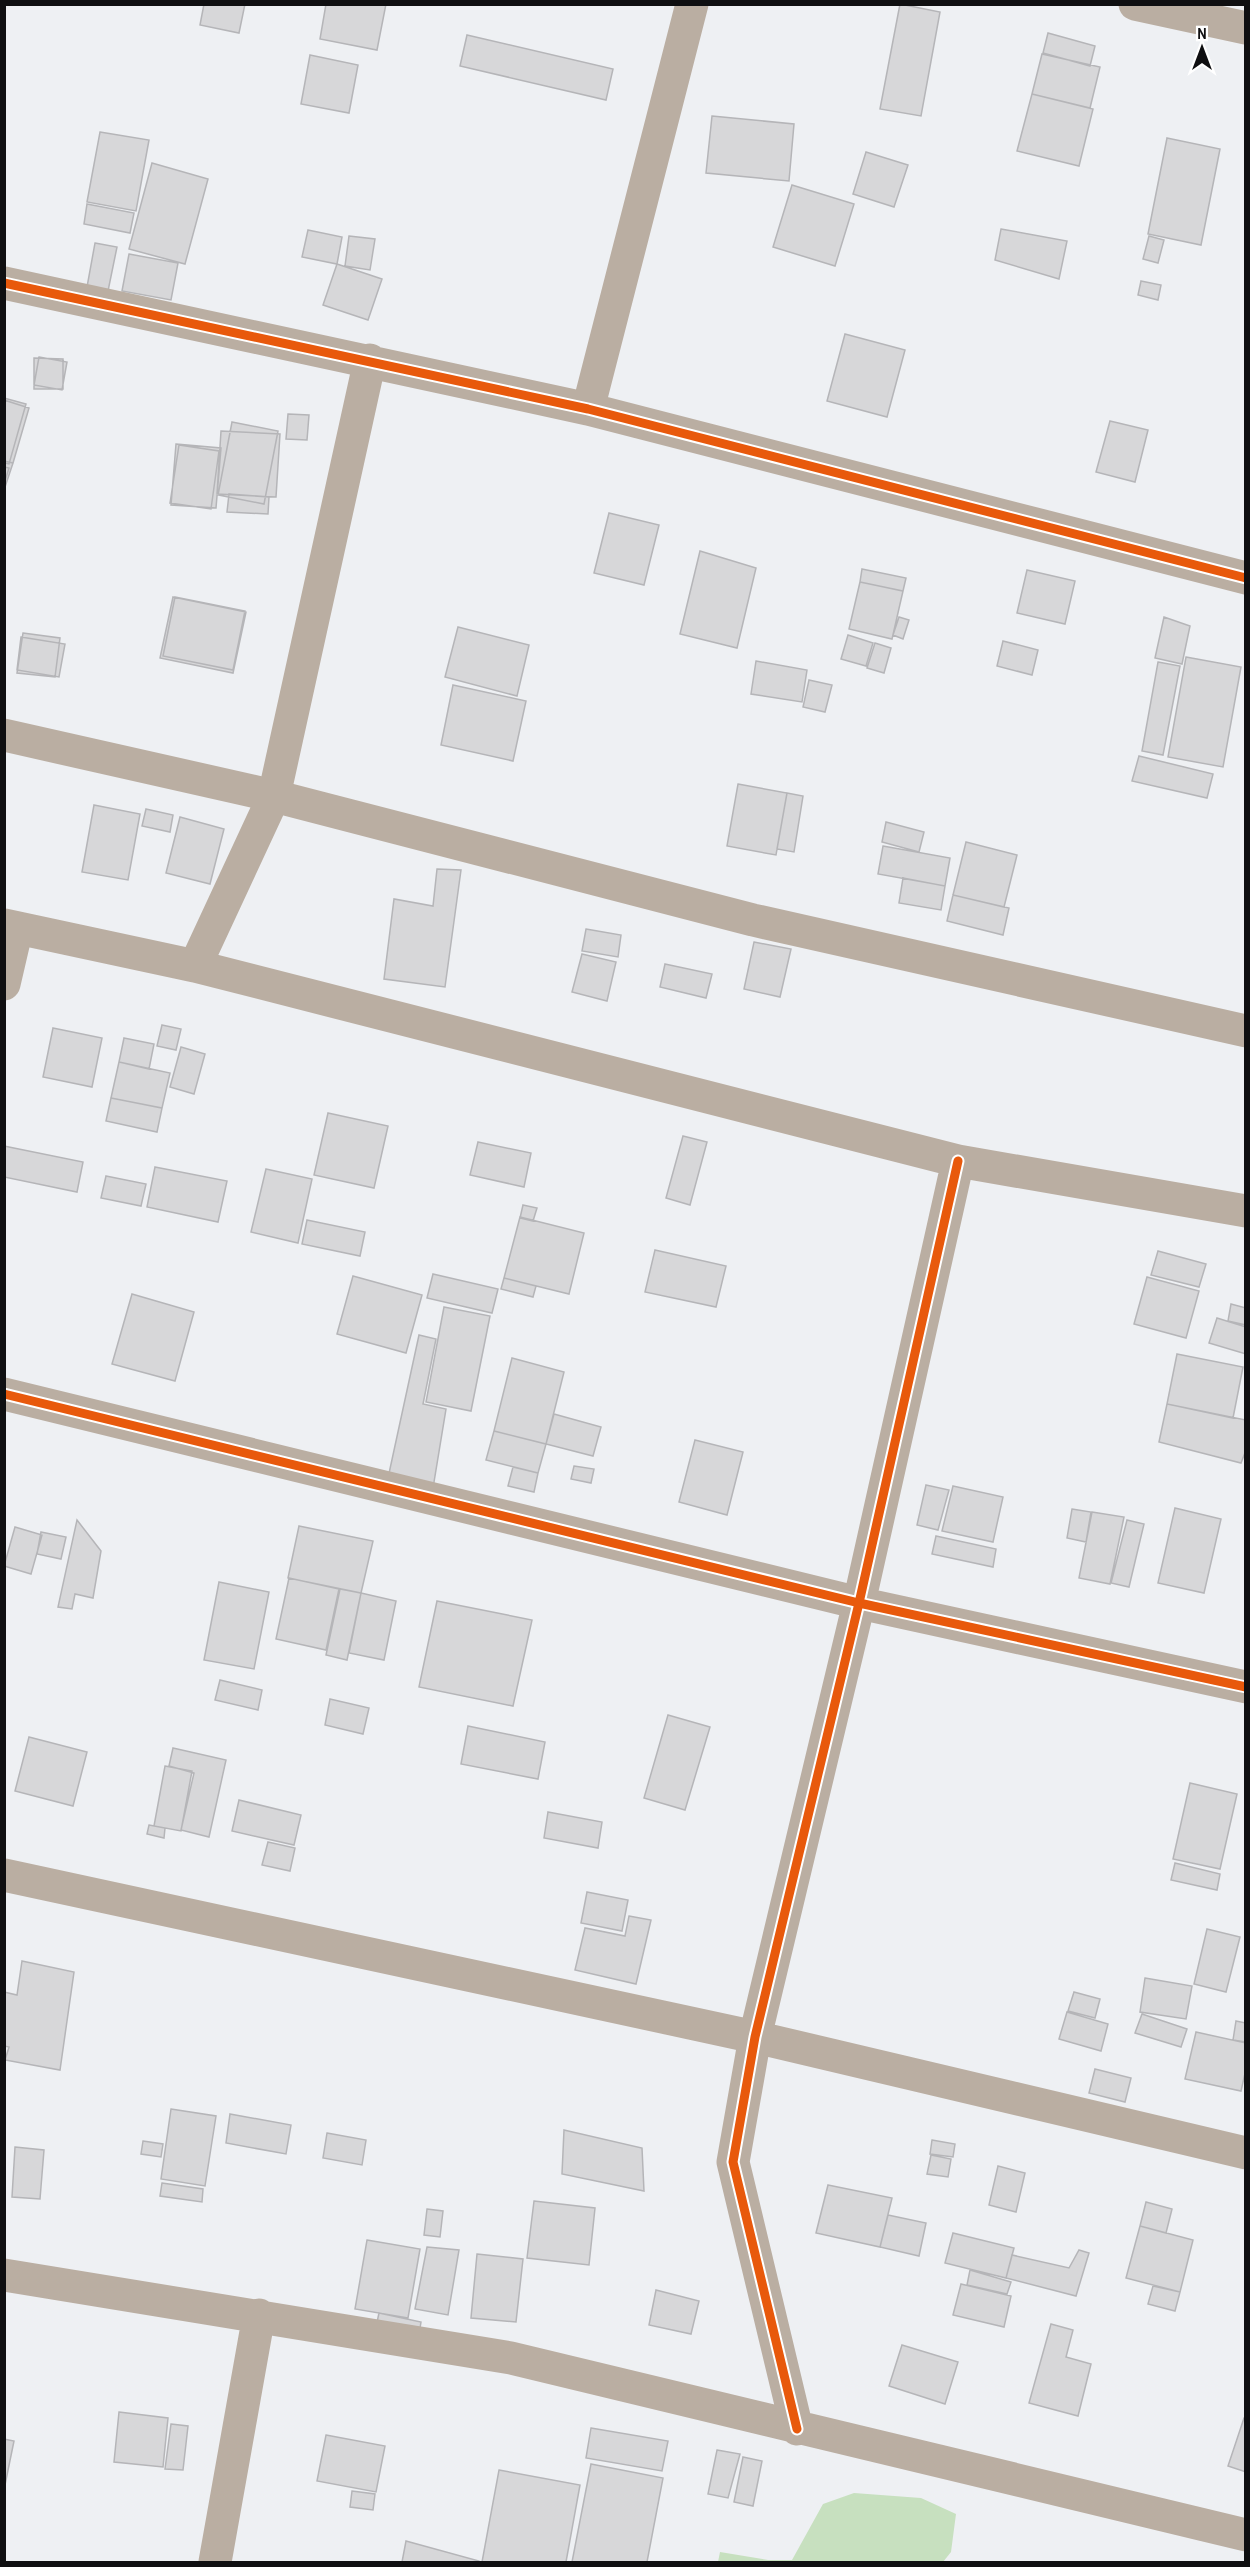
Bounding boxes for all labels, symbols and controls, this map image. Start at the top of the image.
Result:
north arrow [1172,18,1232,78]
text: N [1197,22,1207,44]

